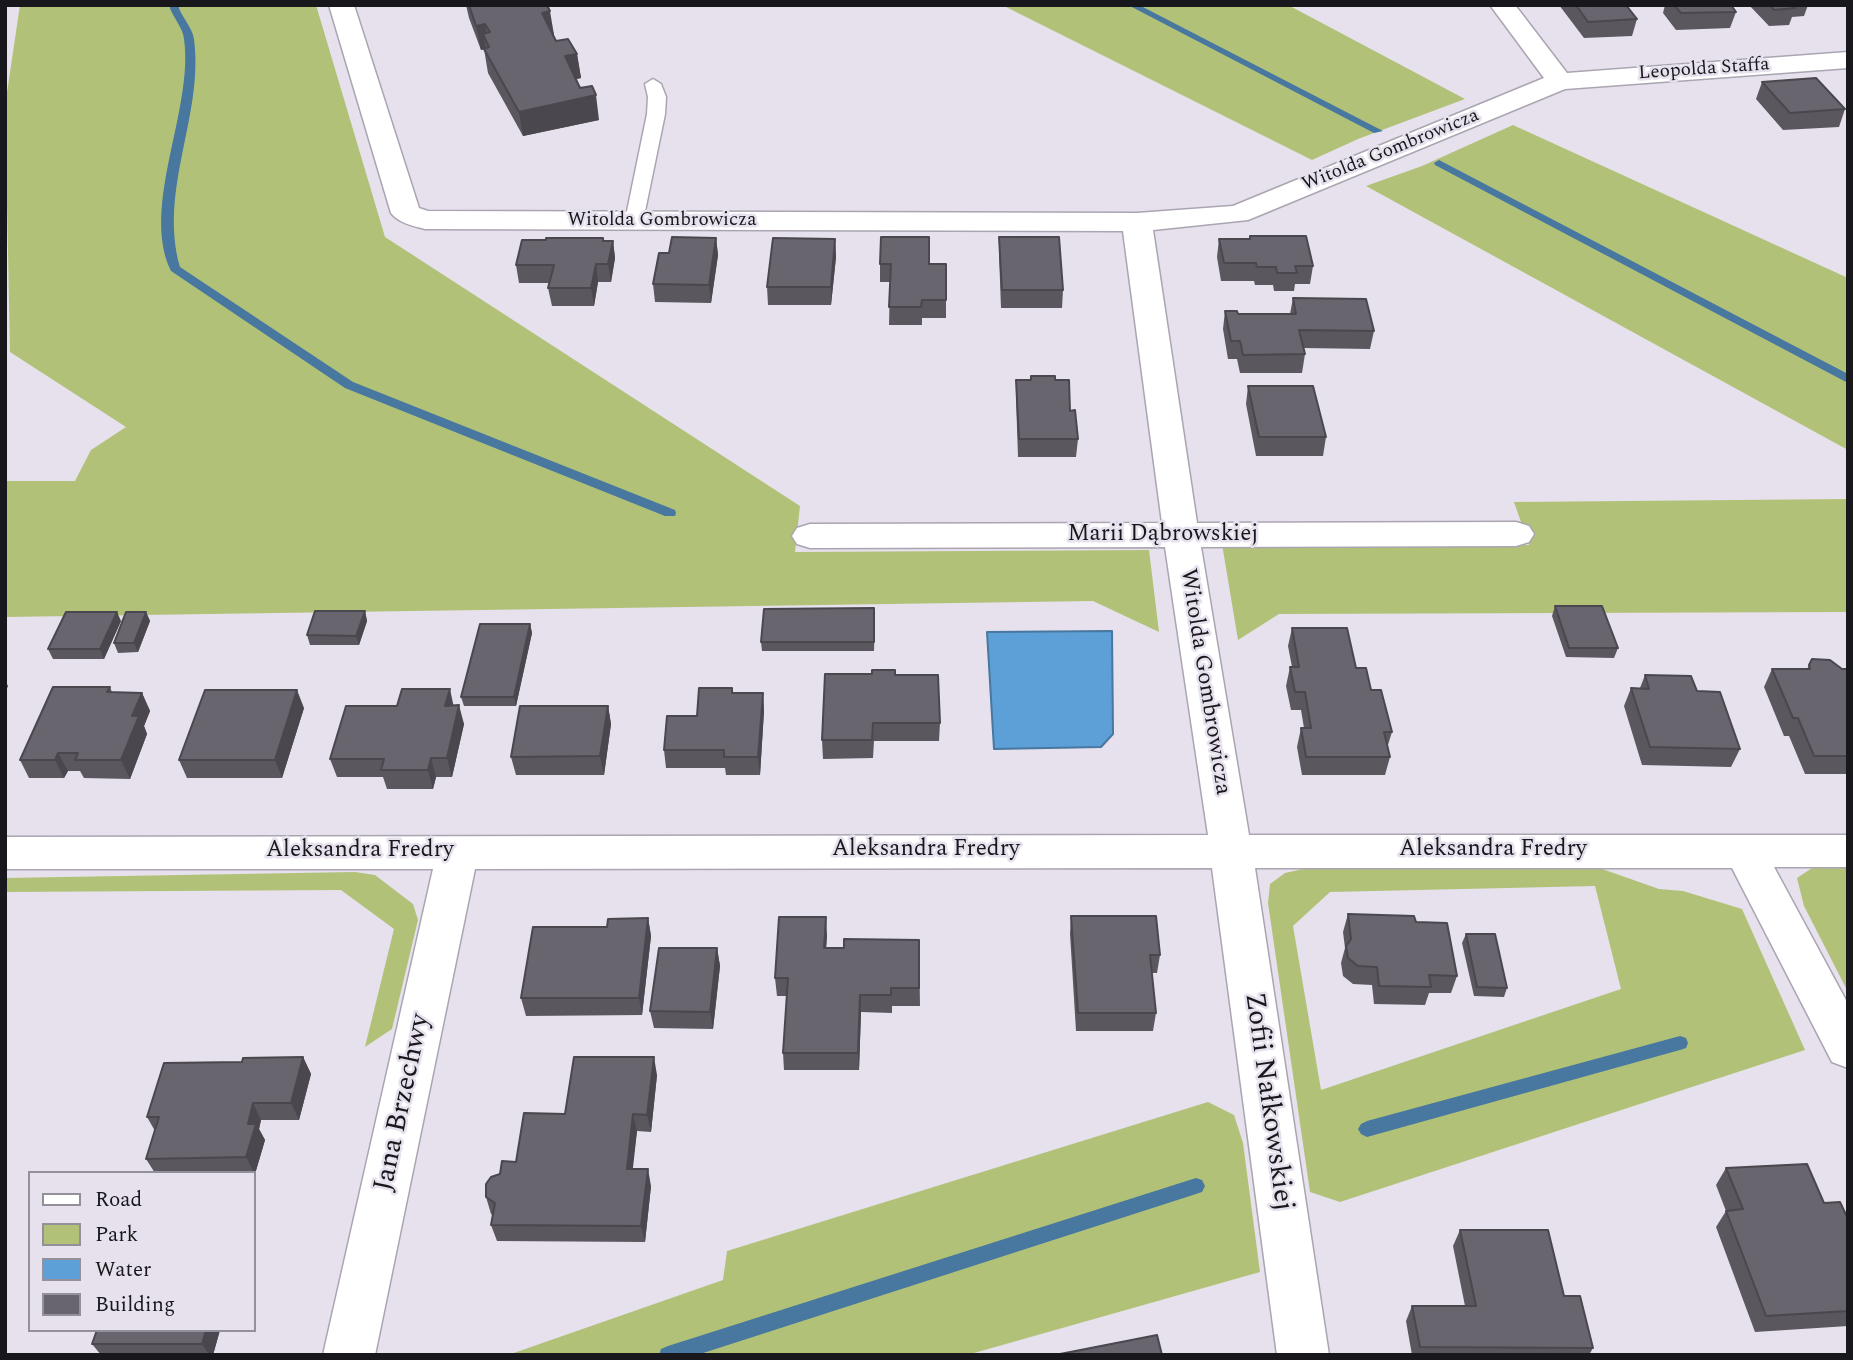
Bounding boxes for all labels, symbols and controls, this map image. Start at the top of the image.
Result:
street label: Leopolda Staffa [1638,54,1770,86]
street label: Witolda Gombrowicza [1299,105,1483,197]
street label: Witolda Gombrowicza [568,210,756,232]
street label: Marii Dąbrowskiej [1067,521,1259,549]
street label: Witolda Gombrowicza [1172,567,1236,797]
street label: Aleksandra Fredry [832,836,1020,864]
street label: Aleksandra Fredry [1399,836,1587,864]
street label: Aleksandra Fredry [266,837,454,865]
street label: Zofii Nałkowskiej [1235,991,1299,1213]
street label: Jana Brzechwy [369,1011,439,1195]
legend [28,1171,256,1332]
text: Road [95,1184,142,1216]
text: Park [95,1219,138,1251]
text: Water [95,1254,151,1286]
text: Building [95,1289,175,1321]

